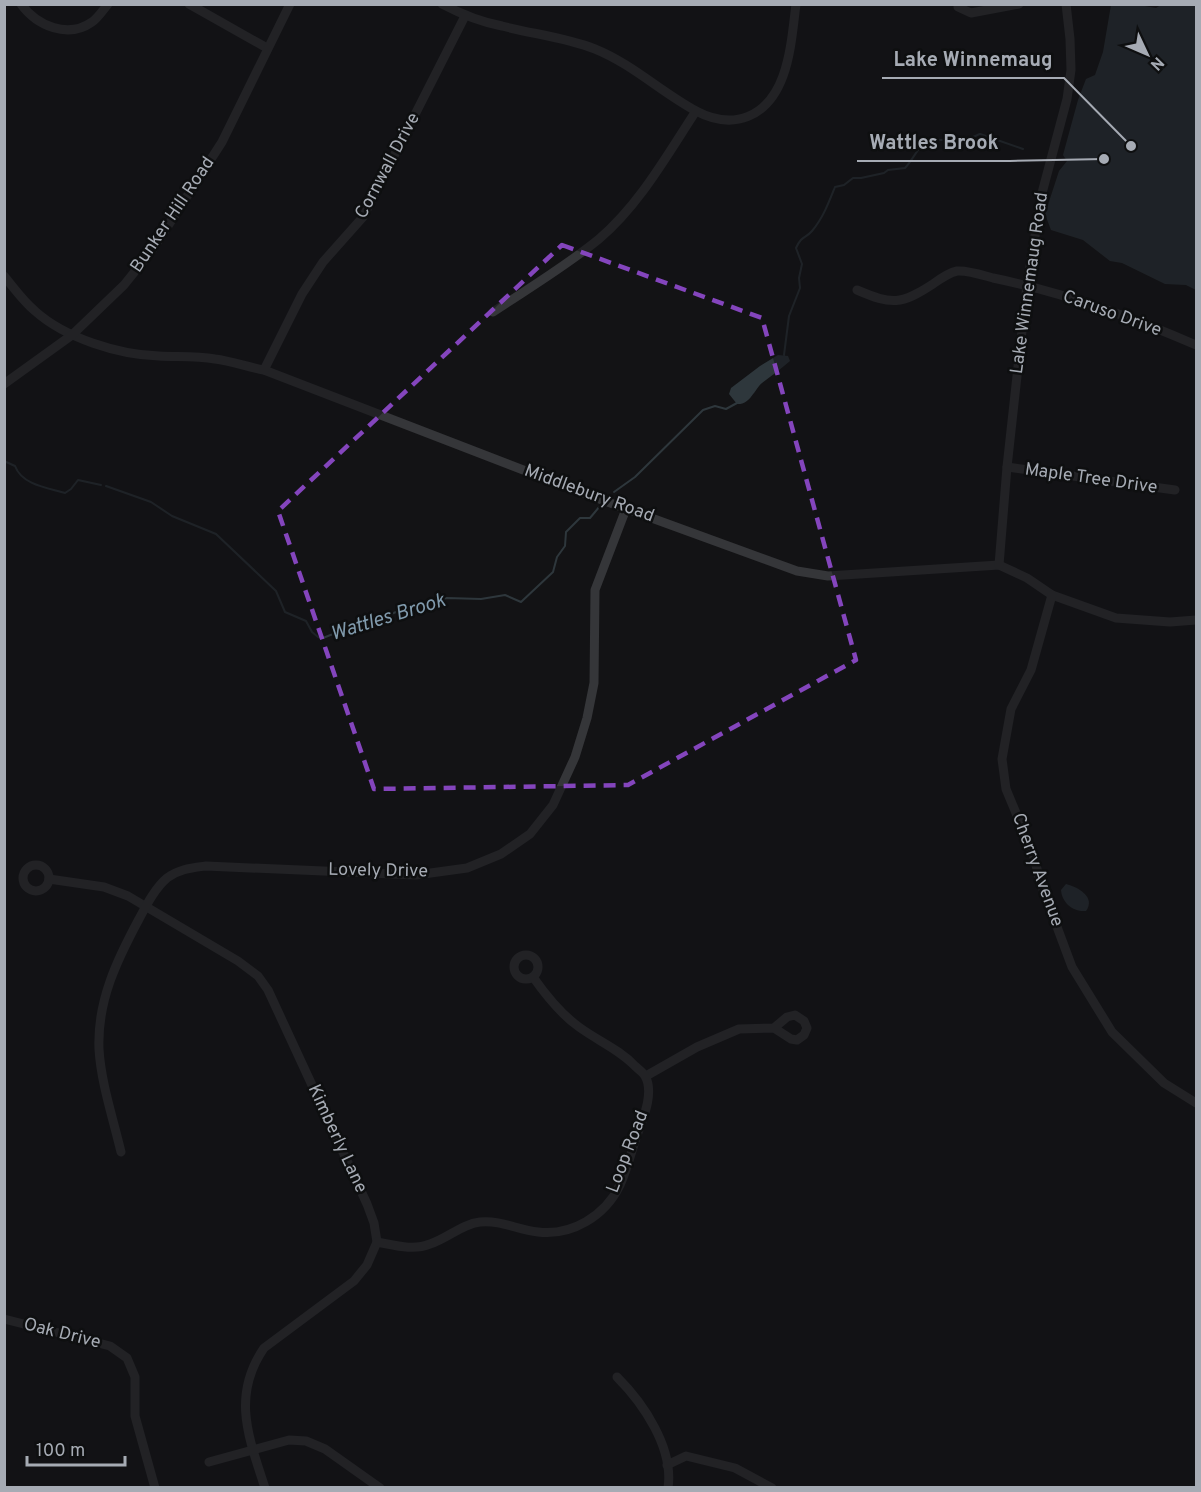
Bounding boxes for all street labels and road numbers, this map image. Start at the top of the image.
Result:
street label: Cornwall Drive [350,109,426,223]
street label: Bunker Hill Road [126,153,220,277]
street label: Lake Winnemaug Road [1006,191,1054,375]
street label: Caruso Drive [1059,285,1165,343]
street label: Maple Tree Drive [1023,458,1159,500]
street label: Middlebury Road [521,460,657,528]
street label: Cherry Avenue [1006,810,1068,930]
street label: Lovely Drive [328,859,428,883]
street label: Kimberly Lane [302,1081,372,1197]
street label: Loop Road [602,1108,654,1196]
street label: Oak Drive [21,1313,103,1355]

